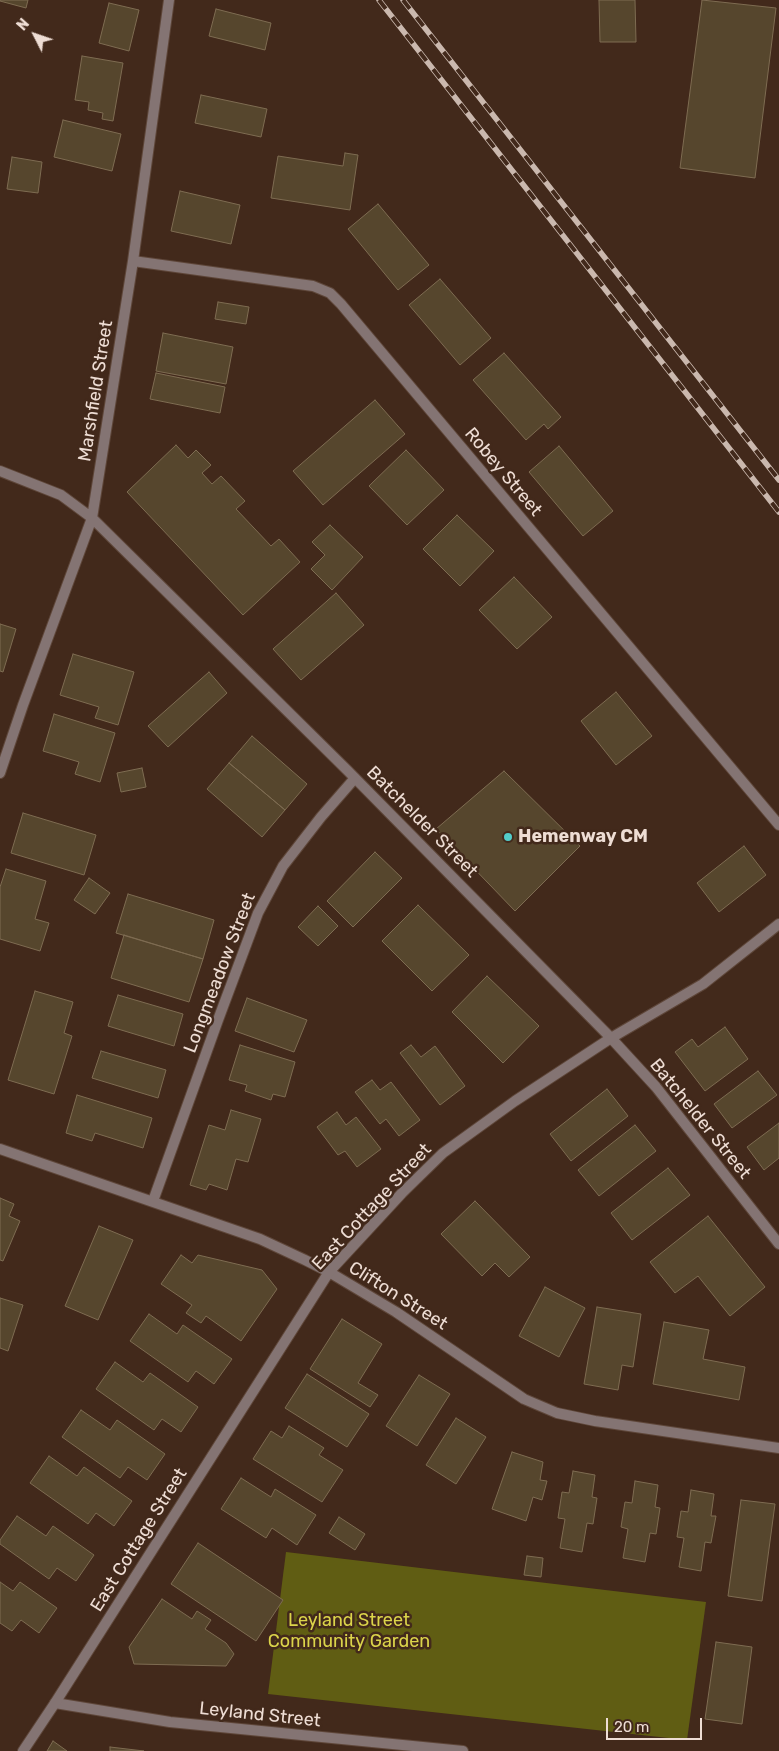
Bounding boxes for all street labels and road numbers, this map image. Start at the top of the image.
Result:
street label: Marshfield Street [74,319,118,463]
street label: Robey Street [460,423,546,521]
street label: Batchelder Street [362,762,482,882]
street label: Longmeadow Street [180,890,260,1056]
street label: Batchelder Street [645,1055,755,1183]
street label: East Cottage Street [308,1139,436,1275]
street label: Clifton Street [345,1257,451,1335]
street label: East Cottage Street [86,1464,192,1616]
street label: Leyland Street [198,1698,322,1732]

